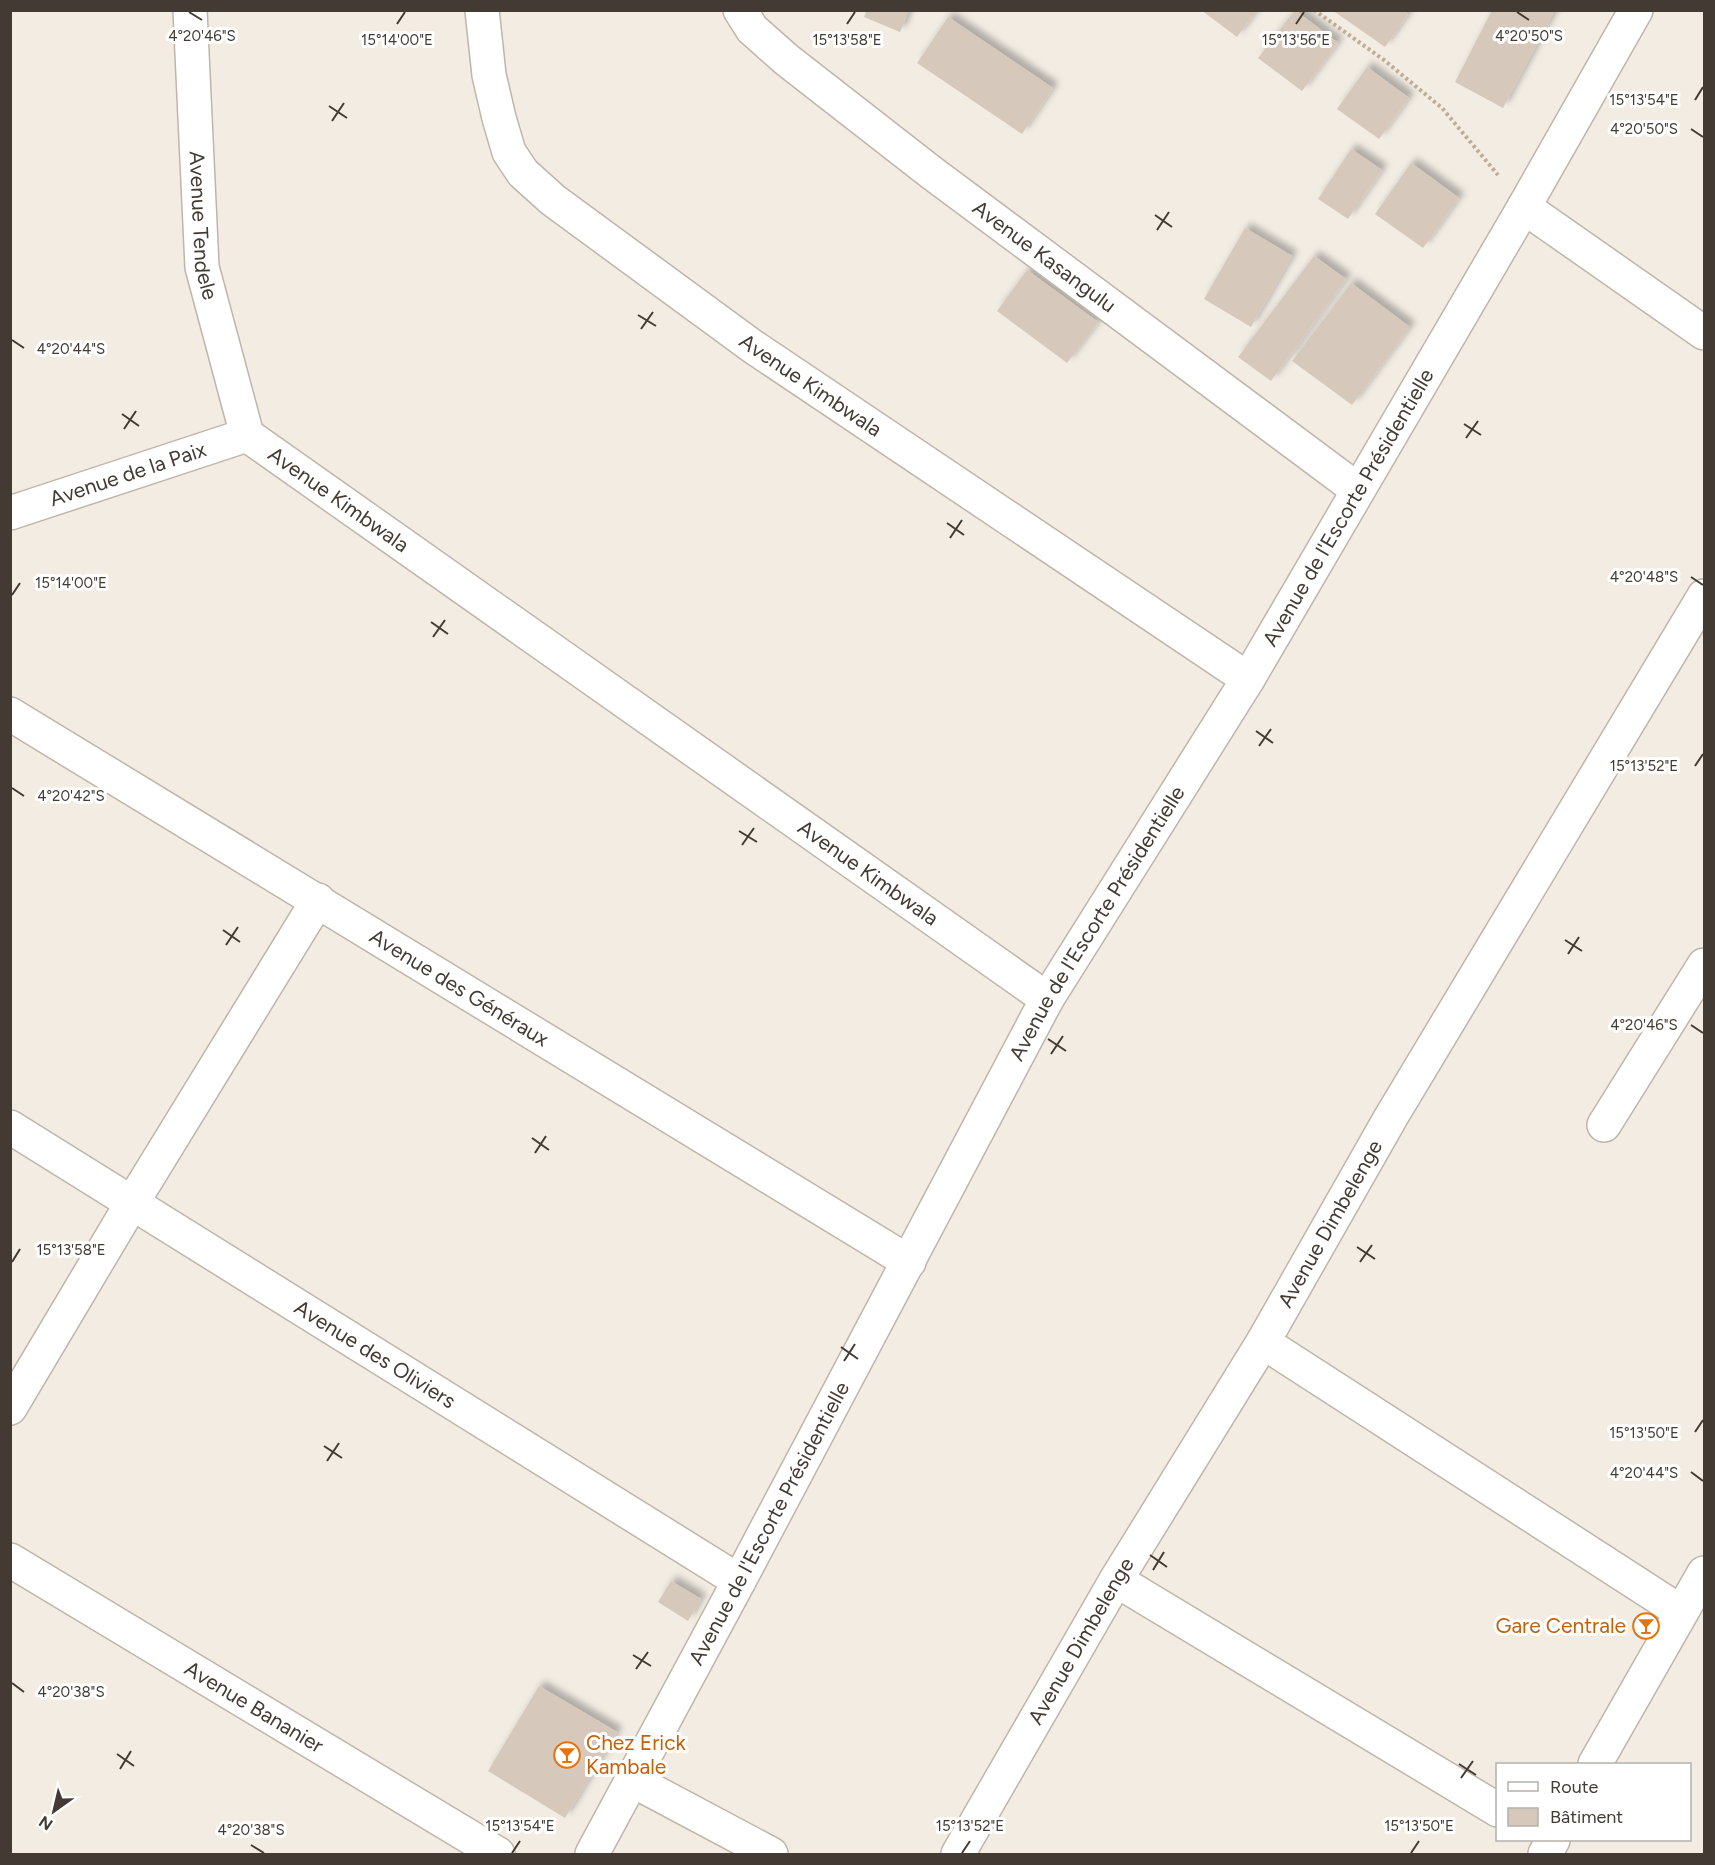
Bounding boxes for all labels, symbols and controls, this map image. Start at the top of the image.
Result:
text: 4°20'46"S [168,27,236,45]
text: 4°20'50"S [1495,27,1563,45]
text: 15°14'00"E [361,31,433,49]
text: 15°13'58"E [812,31,882,49]
text: 15°13'56"E [1262,31,1330,49]
text: 15°13'54"E [1609,91,1679,109]
text: 4°20'50"S [1610,120,1678,138]
street label: Avenue Tendele [185,150,223,302]
street label: Avenue Kasangulu [968,195,1121,318]
street label: Avenue Kimbwala [735,328,887,442]
text: 4°20'44"S [37,340,105,358]
street label: Avenue de l'Escorte Présidentielle [1257,364,1439,651]
street label: Avenue de la Paix [46,436,209,511]
street label: Avenue Kimbwala [264,441,414,557]
text: 4°20'48"S [1610,568,1678,586]
text: 15°14'00"E [35,574,107,592]
text: 15°13'52"E [1610,757,1678,775]
street label: Avenue de l'Escorte Présidentielle [1004,781,1190,1065]
text: 4°20'42"S [37,787,105,805]
street label: Avenue Kimbwala [793,814,944,931]
street label: Avenue des Généraux [365,923,554,1051]
text: 4°20'46"S [1610,1016,1678,1034]
street label: Avenue Dimbelenge [1272,1135,1387,1312]
text: 15°13'58"E [36,1241,106,1259]
street label: Avenue des Oliviers [290,1294,460,1413]
street label: Avenue de l'Escorte Présidentielle [683,1377,854,1669]
text: 15°13'50"E [1609,1424,1679,1442]
text: 4°20'44"S [1610,1464,1678,1482]
street label: Avenue Dimbelenge [1022,1553,1139,1729]
bar icon: Gare Centrale [1631,1611,1661,1641]
place label: Gare Centrale [1495,1613,1626,1638]
street label: Avenue Bananier [181,1655,328,1758]
text: 4°20'38"S [37,1683,105,1701]
place label: Chez Erick Kambale [586,1730,687,1779]
bar icon: Chez Erick Kambale [552,1740,582,1770]
legend [1496,1763,1691,1841]
text: Route [1550,1776,1599,1798]
north arrow [24,1781,84,1841]
text: Bâtiment [1550,1806,1623,1828]
text: N [35,1812,56,1834]
text: 15°13'54"E [485,1817,555,1835]
text: 15°13'52"E [936,1817,1004,1835]
text: 15°13'50"E [1384,1817,1454,1835]
text: 4°20'38"S [217,1821,285,1839]

